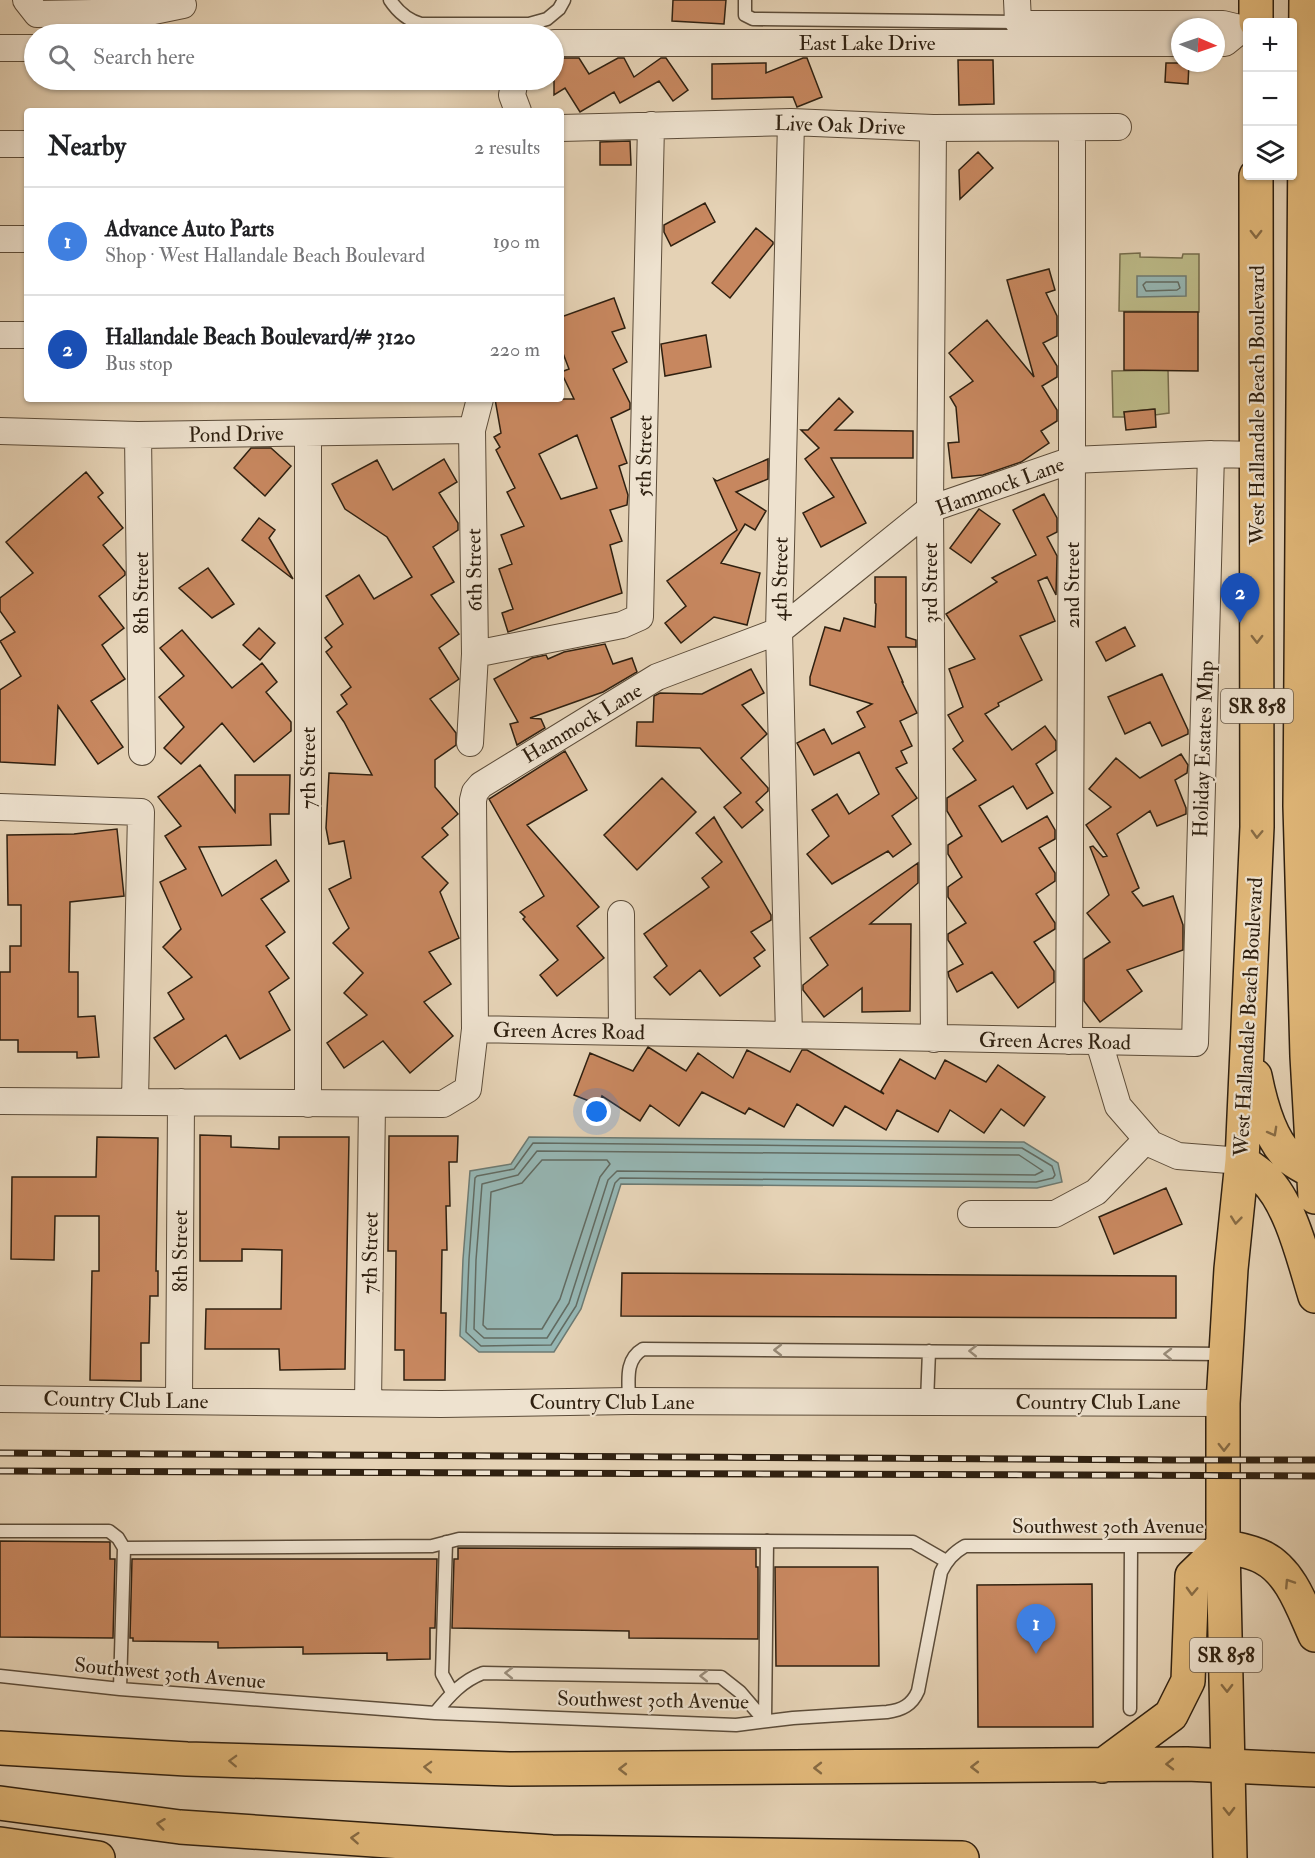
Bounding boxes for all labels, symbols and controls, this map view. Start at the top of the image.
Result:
north arrow [1171,18,1225,72]
map controls [1243,18,1297,180]
button: + [1243,18,1297,72]
search box [24,24,564,90]
street label: East Lake Drive [798,30,936,57]
icon: search [45,41,78,74]
text: Search here [93,43,195,71]
button: − [1243,72,1297,126]
street label: Live Oak Drive [774,110,906,141]
button: layers [1243,126,1297,180]
text: Nearby [48,131,126,163]
text: 2 results [474,135,540,160]
text: Advance Auto Parts [105,215,274,243]
text: 1 [64,229,71,254]
text: 190 m [493,229,540,254]
one-way arrow [1250,229,1262,238]
text: Shop · West Hallandale Beach Boulevard [105,243,425,268]
street label: West Hallandale Beach Boulevard [1244,265,1271,546]
text: Hallandale Beach Boulevard/# 3120 [105,323,416,351]
text: 2 [62,337,73,362]
text: 220 m [490,337,540,362]
text: Bus stop [105,351,173,376]
street label: 5th Street [630,415,659,497]
street label: Pond Drive [188,420,284,449]
street label: Hammock Lane [932,451,1068,522]
street label: 6th Street [460,528,489,612]
street label: 4th Street [766,537,795,621]
street label: 2nd Street [1059,541,1086,628]
street label: 3rd Street [917,542,944,624]
street label: 8th Street [128,551,155,634]
pin: 2 [1220,574,1260,623]
one-way arrow [1251,635,1263,644]
street label: Holiday Estates Mhp [1187,660,1220,838]
street label: Hammock Lane [518,677,647,770]
road number: SR 858 [1221,689,1293,723]
street label: 7th Street [295,727,322,809]
one-way arrow [1250,830,1263,839]
street label: West Hallandale Beach Boulevard [1228,876,1269,1158]
street label: Green Acres Road [493,1017,646,1046]
street label: Green Acres Road [979,1027,1132,1056]
your location [582,1097,611,1126]
one-way arrow [1266,1126,1277,1136]
street label: 8th Street [167,1209,194,1292]
street label: 7th Street [356,1211,385,1294]
one-way arrow [1230,1215,1243,1224]
one-way arrow [773,1344,782,1356]
one-way arrow [968,1345,977,1357]
one-way arrow [1163,1347,1172,1360]
street label: Country Club Lane [43,1386,209,1415]
street label: Country Club Lane [529,1389,695,1416]
street label: Country Club Lane [1015,1389,1181,1416]
one-way arrow [1218,1442,1230,1451]
street label: Southwest 30th Avenue [1012,1513,1204,1540]
one-way arrow [1285,1579,1296,1590]
one-way arrow [1185,1587,1198,1596]
pin: 1 [1016,1604,1056,1654]
road number: SR 858 [1190,1638,1262,1672]
street label: Southwest 30th Avenue [73,1652,267,1695]
one-way arrow [505,1667,514,1679]
one-way arrow [700,1670,709,1683]
one-way arrow [1220,1684,1233,1693]
street label: Southwest 30th Avenue [557,1685,749,1716]
one-way arrow [228,1754,237,1767]
one-way arrow [1165,1758,1174,1770]
one-way arrow [423,1760,432,1773]
one-way arrow [813,1761,822,1774]
one-way arrow [970,1761,979,1773]
one-way arrow [618,1763,627,1775]
one-way arrow [1223,1807,1235,1816]
one-way arrow [156,1819,165,1831]
one-way arrow [351,1832,360,1845]

